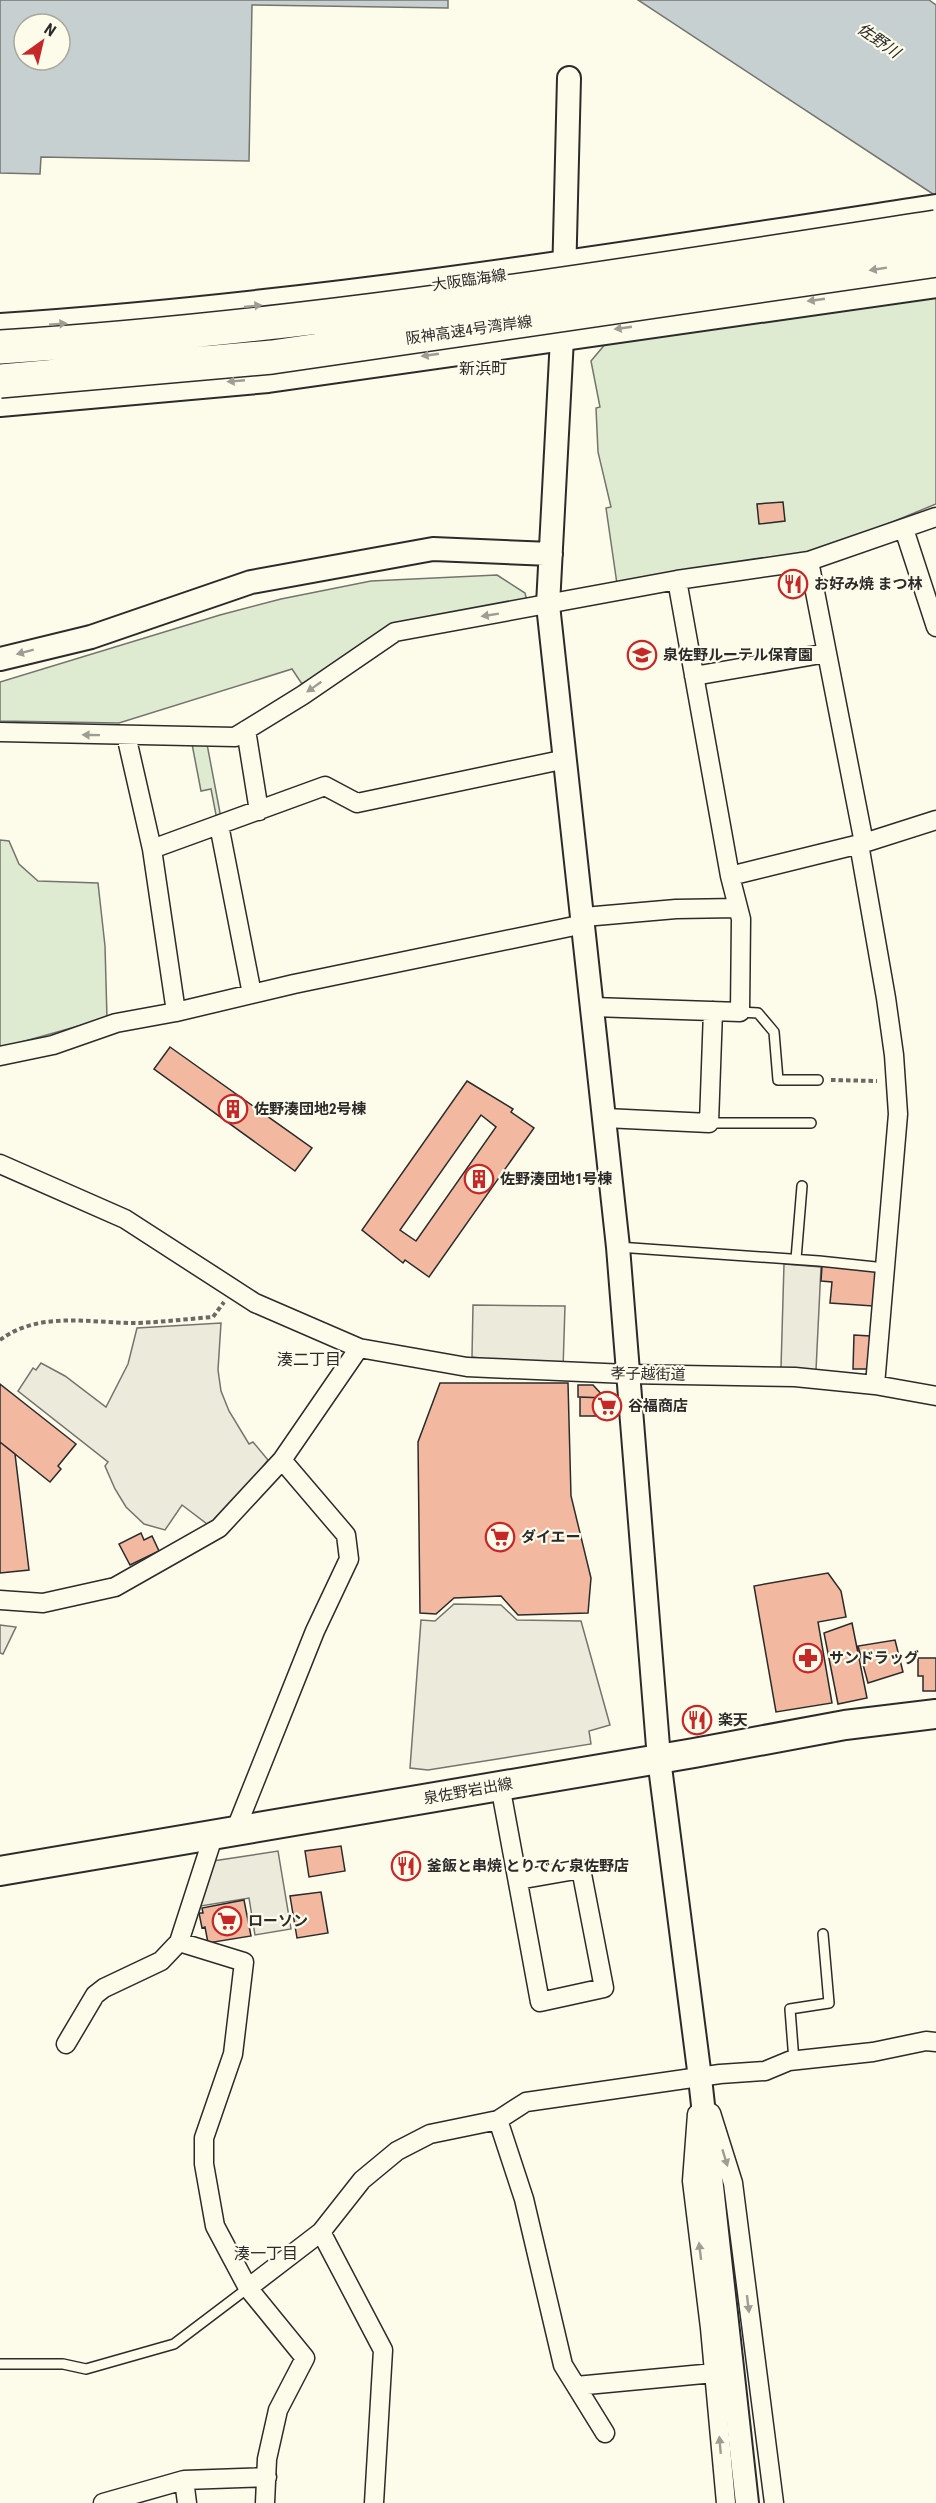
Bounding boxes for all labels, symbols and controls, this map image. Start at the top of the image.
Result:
north arrow [12,12,72,72]
text: N [41,19,59,41]
water label: 佐野川 [854,19,905,63]
one-way arrow [869,264,888,273]
street label: 大阪臨海線 [431,266,507,294]
one-way arrow [806,296,825,305]
one-way arrow [243,301,262,311]
street label: 阪神高速4号湾岸線 [405,312,533,348]
one-way arrow [49,319,68,329]
one-way arrow [613,323,632,332]
one-way arrow [420,350,439,359]
district label: 新浜町 [459,359,507,378]
one-way arrow [227,376,246,386]
restaurant icon: お好み焼 まつ林 [777,568,809,600]
place label: お好み焼 まつ林 [814,575,922,593]
one-way arrow [481,611,500,620]
school or university icon: 泉佐野ルーテル保育園 [626,639,658,671]
place label: 泉佐野ルーテル保育園 [663,646,813,664]
one-way arrow [16,648,35,658]
one-way arrow [306,681,322,692]
one-way arrow [82,730,101,739]
building icon: 佐野湊団地2号棟 [217,1093,249,1125]
place label: 佐野湊団地2号棟 [254,1100,367,1118]
building icon: 佐野湊団地1号棟 [463,1163,495,1195]
place label: 佐野湊団地1号棟 [500,1170,613,1188]
district label: 湊二丁目 [277,1350,341,1369]
street label: 孝子越街道 [610,1364,686,1384]
supermarket icon: 谷福商店 [591,1390,623,1422]
place label: 谷福商店 [628,1397,688,1415]
supermarket icon: ダイエー [484,1521,516,1553]
place label: ダイエー [521,1528,581,1546]
pharmacy icon: サンドラッグ [792,1642,824,1674]
place label: サンドラッグ [829,1649,919,1667]
restaurant icon: 楽天 [681,1704,713,1736]
place label: 楽天 [718,1711,748,1729]
street label: 泉佐野岩出線 [422,1774,514,1808]
restaurant icon: 釜飯と串焼 とりでん 泉佐野店 [390,1850,422,1882]
place label: 釜飯と串焼 とりでん 泉佐野店 [427,1857,629,1875]
supermarket icon: ローソン [211,1905,243,1937]
place label: ローソン [248,1912,308,1930]
one-way arrow [721,2149,730,2167]
one-way arrow [695,2241,705,2260]
district label: 湊一丁目 [234,2244,298,2263]
one-way arrow [743,2294,753,2313]
one-way arrow [716,2435,725,2454]

